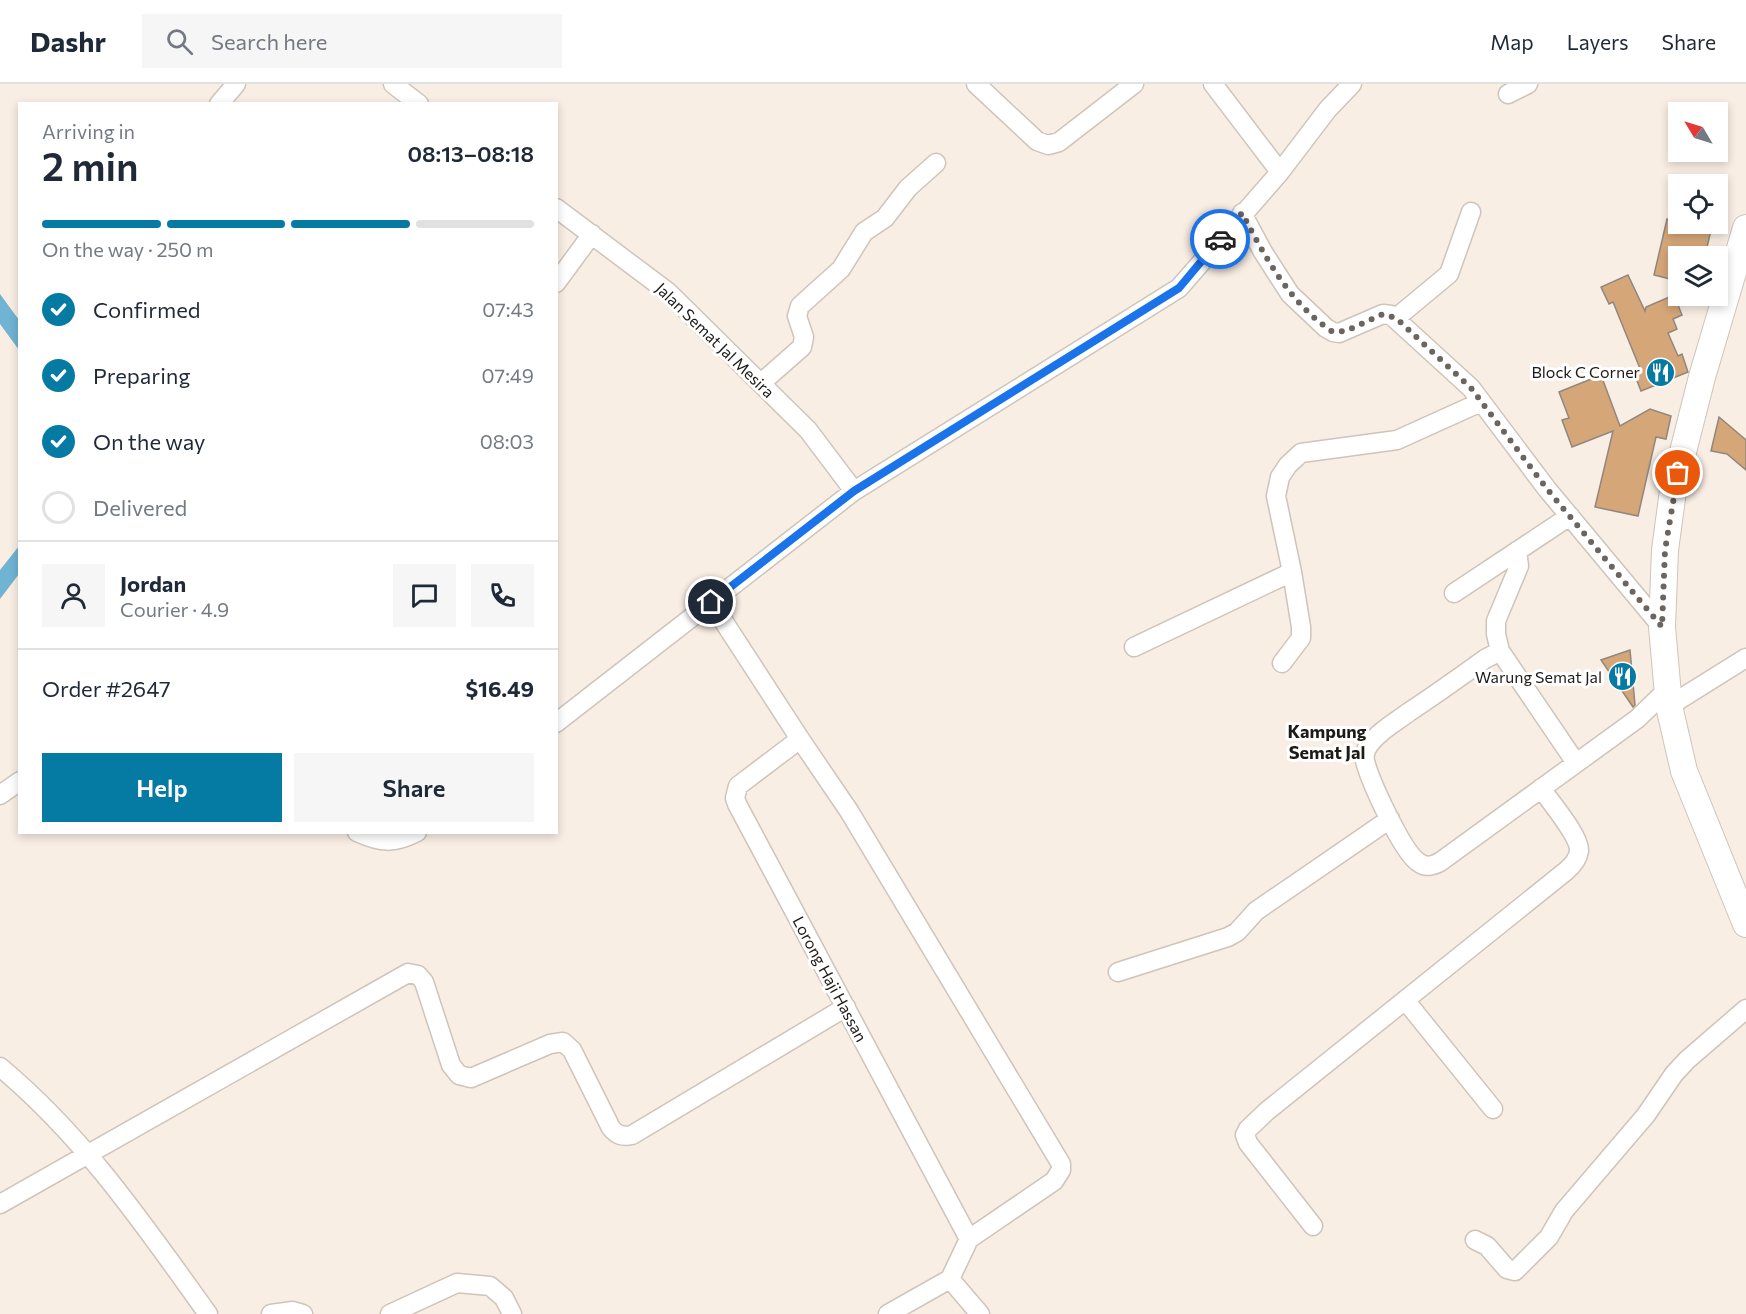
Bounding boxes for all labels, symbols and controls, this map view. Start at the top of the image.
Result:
search box [142,14,562,68]
text: Dashr [30,24,106,58]
icon: search [163,25,196,58]
text: Search here [211,28,327,55]
text: Map [1490,29,1534,54]
text: Layers [1567,29,1629,54]
text: Share [1662,29,1716,54]
north arrow [1668,102,1728,162]
map controls [1668,102,1728,306]
text: Arriving in [42,119,135,143]
text: 08:13–08:18 [408,140,534,167]
text: 2 min [42,141,139,189]
button: locate [1668,174,1728,234]
courier [1190,209,1250,269]
icon: car [1204,223,1237,256]
text: On the way · 250 m [42,237,213,261]
button: layers [1668,246,1728,306]
street label: Jalan Semat Jal Mesira [652,278,779,401]
icon: check [42,293,75,326]
text: Confirmed [93,296,200,323]
text: 07:43 [482,297,534,321]
restaurant icon: Block C Corner [1645,356,1677,388]
icon: check [42,359,75,392]
text: Preparing [93,362,190,389]
place label: Block C Corner [1531,362,1641,381]
text: 07:49 [482,363,534,387]
icon: check [42,425,75,458]
text: On the way [93,428,205,455]
text: 08:03 [480,429,534,453]
pin [1652,447,1703,498]
icon: bag [1661,456,1694,489]
text: Delivered [93,494,187,521]
button: person [42,564,105,627]
button: chat [393,564,456,627]
button: phone [471,564,534,627]
text: Jordan [120,570,186,597]
pin [685,576,736,627]
icon: home [694,585,727,618]
text: Courier · 4.9 [120,597,229,621]
restaurant icon: Warung Semat Jal [1607,661,1639,693]
place label: Warung Semat Jal [1475,667,1602,686]
text: Order #2647 [42,675,171,702]
text: $16.49 [465,675,534,702]
district label: Kampung Semat Jal [1288,720,1367,763]
button: Help [42,753,282,822]
button: Share [294,753,534,822]
street label: Lorong Haji Hassan [789,913,872,1045]

